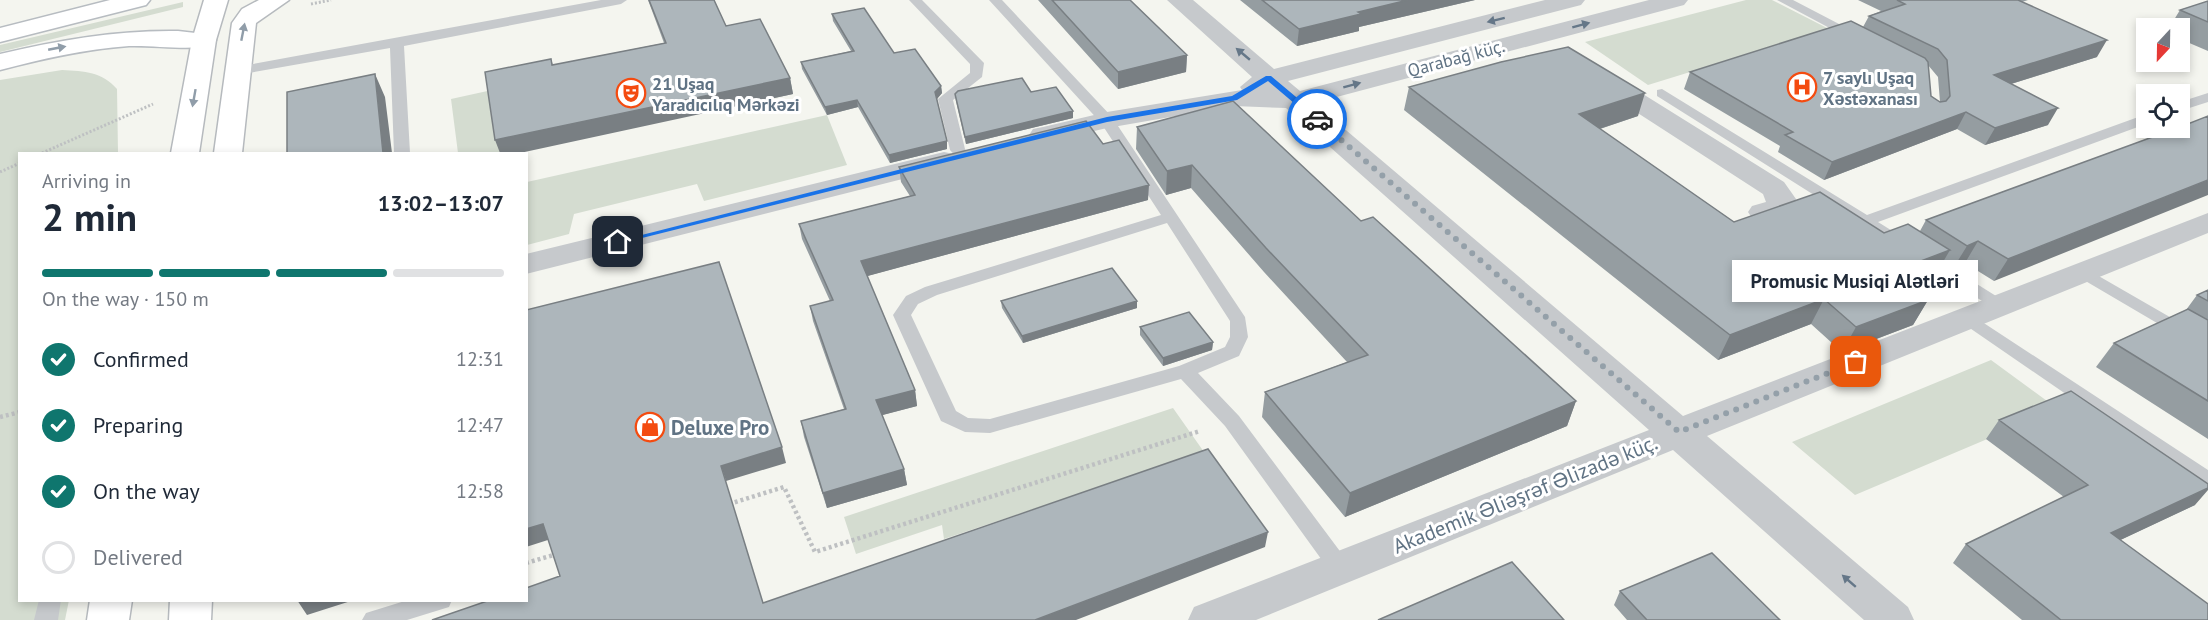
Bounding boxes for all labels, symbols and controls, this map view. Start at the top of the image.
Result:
one-way arrow [1487,15,1505,25]
north arrow [2136,18,2190,72]
map controls [2136,18,2190,138]
one-way arrow [1572,20,1590,29]
one-way arrow [239,23,248,42]
street label: Qarabağ küç. [1405,34,1507,82]
one-way arrow [47,43,66,52]
one-way arrow [1235,47,1251,60]
place label: 7 saylı Uşaq Xəstəxanası [1823,66,1918,110]
hospital icon: 7 saylı Uşaq Xəstəxanası [1786,71,1818,103]
place label: 21 Uşaq Yaradıcılıq Mərkəzi [651,72,800,116]
theatre icon: 21 Uşaq Yaradıcılıq Mərkəzi [615,77,647,109]
one-way arrow [1343,80,1361,90]
button: locate [2136,84,2190,138]
one-way arrow [190,89,199,108]
courier [1287,89,1347,149]
icon: car [1301,103,1334,136]
text: Arriving in [42,168,131,194]
text: 13:02–13:07 [378,189,504,217]
text: 2 min [42,191,137,242]
pin [592,216,643,267]
icon: home [601,225,634,258]
callout: Promusic Musiqi Alətləri [1733,260,1979,302]
text: Promusic Musiqi Alətləri [1751,268,1959,294]
text: On the way · 150 m [42,286,209,312]
pin [1830,336,1881,387]
icon: check [42,343,75,376]
text: Confirmed [93,345,189,373]
icon: bag [1839,345,1872,378]
text: 12:31 [456,346,504,372]
icon: check [42,409,75,442]
text: Preparing [93,411,183,439]
shop icon: Deluxe Pro [634,411,666,443]
text: 12:47 [456,412,504,438]
place label: Deluxe Pro [671,414,769,441]
street label: Akademik Əliəşrəf Əlizadə küç. [1389,428,1661,560]
icon: check [42,475,75,508]
text: On the way [93,477,200,505]
text: 12:58 [456,478,504,504]
text: Delivered [93,543,183,571]
one-way arrow [1842,575,1857,588]

